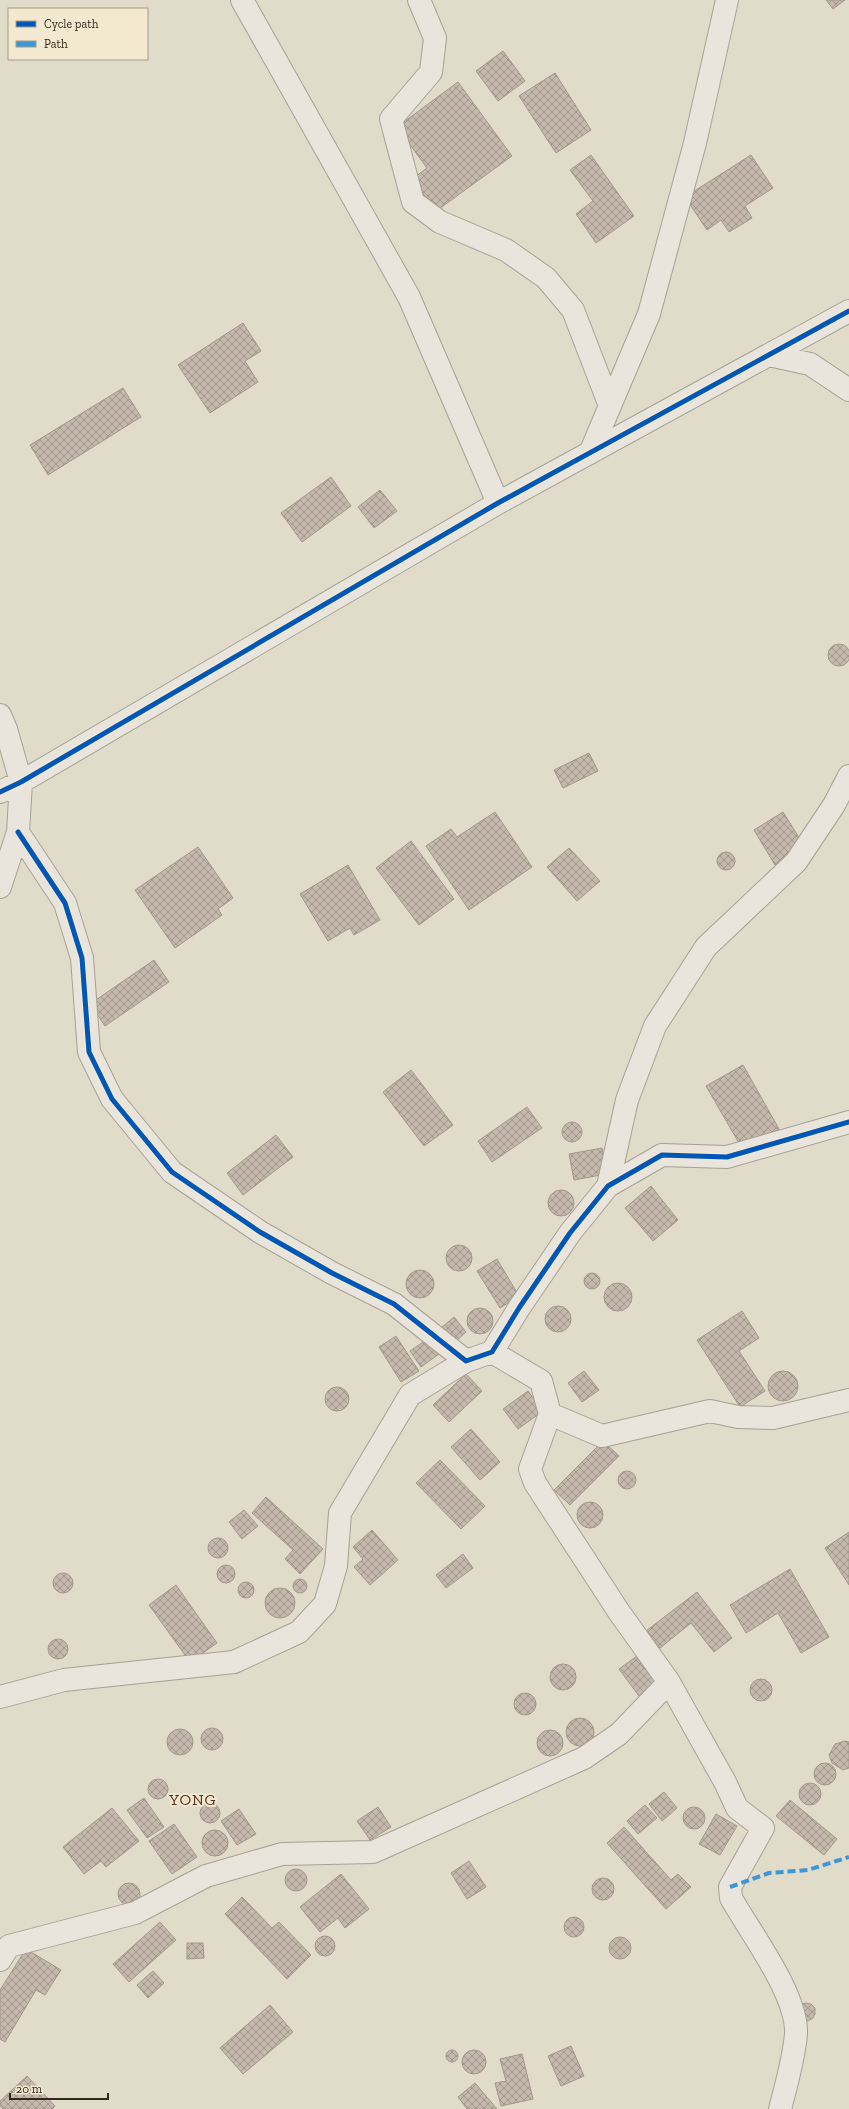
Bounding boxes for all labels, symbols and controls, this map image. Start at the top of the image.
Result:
legend [8,8,148,60]
text: Cycle path [44,17,99,31]
text: Path [44,37,68,51]
district label: YONG [168,1790,217,1809]
scale bar [10,2075,108,2101]
text: 20 m [16,2082,43,2096]

